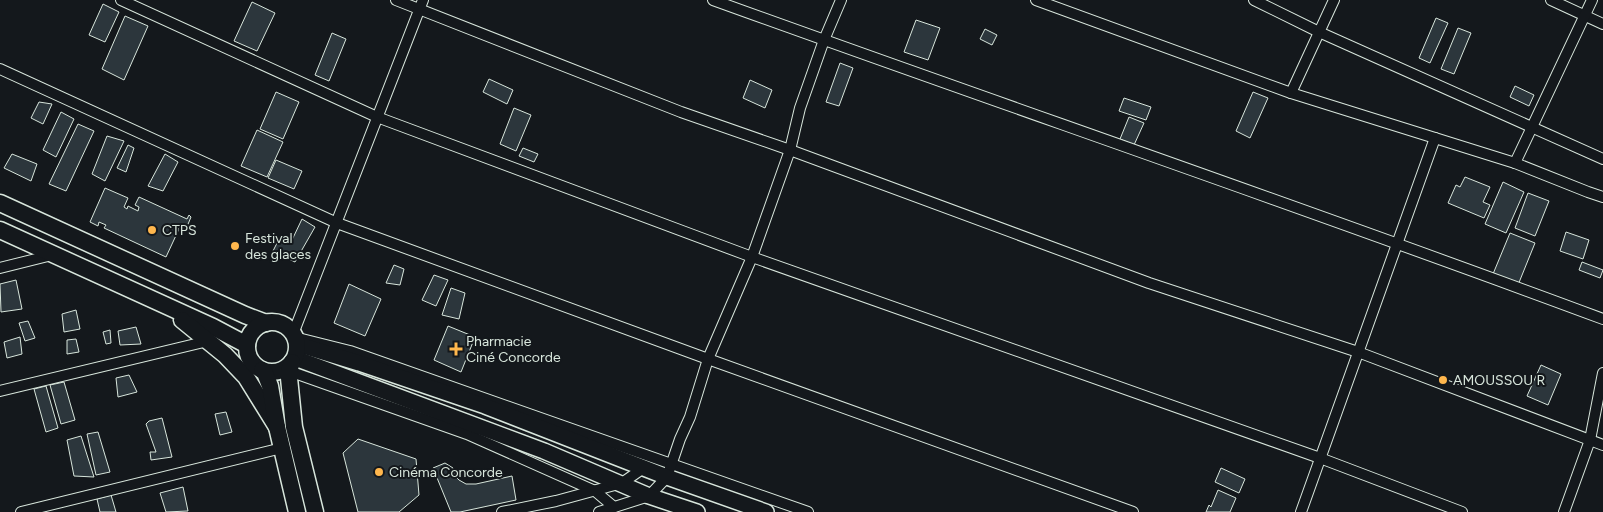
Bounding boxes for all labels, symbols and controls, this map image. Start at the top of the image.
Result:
place label: CTPS [162,222,197,239]
marker: CTPS [146,224,158,236]
place label: Festival des glaces [245,230,311,263]
marker: Festival des glaces [229,240,241,252]
place label: Pharmacie Ciné Concorde [466,333,561,366]
marker: Pharmacie Ciné Concorde [450,343,462,355]
place label: AMOUSSOU R [1453,372,1545,389]
marker: AMOUSSOU R [1437,374,1449,386]
place label: Cinéma Concorde [389,464,503,481]
marker: Cinéma Concorde [373,466,385,478]

